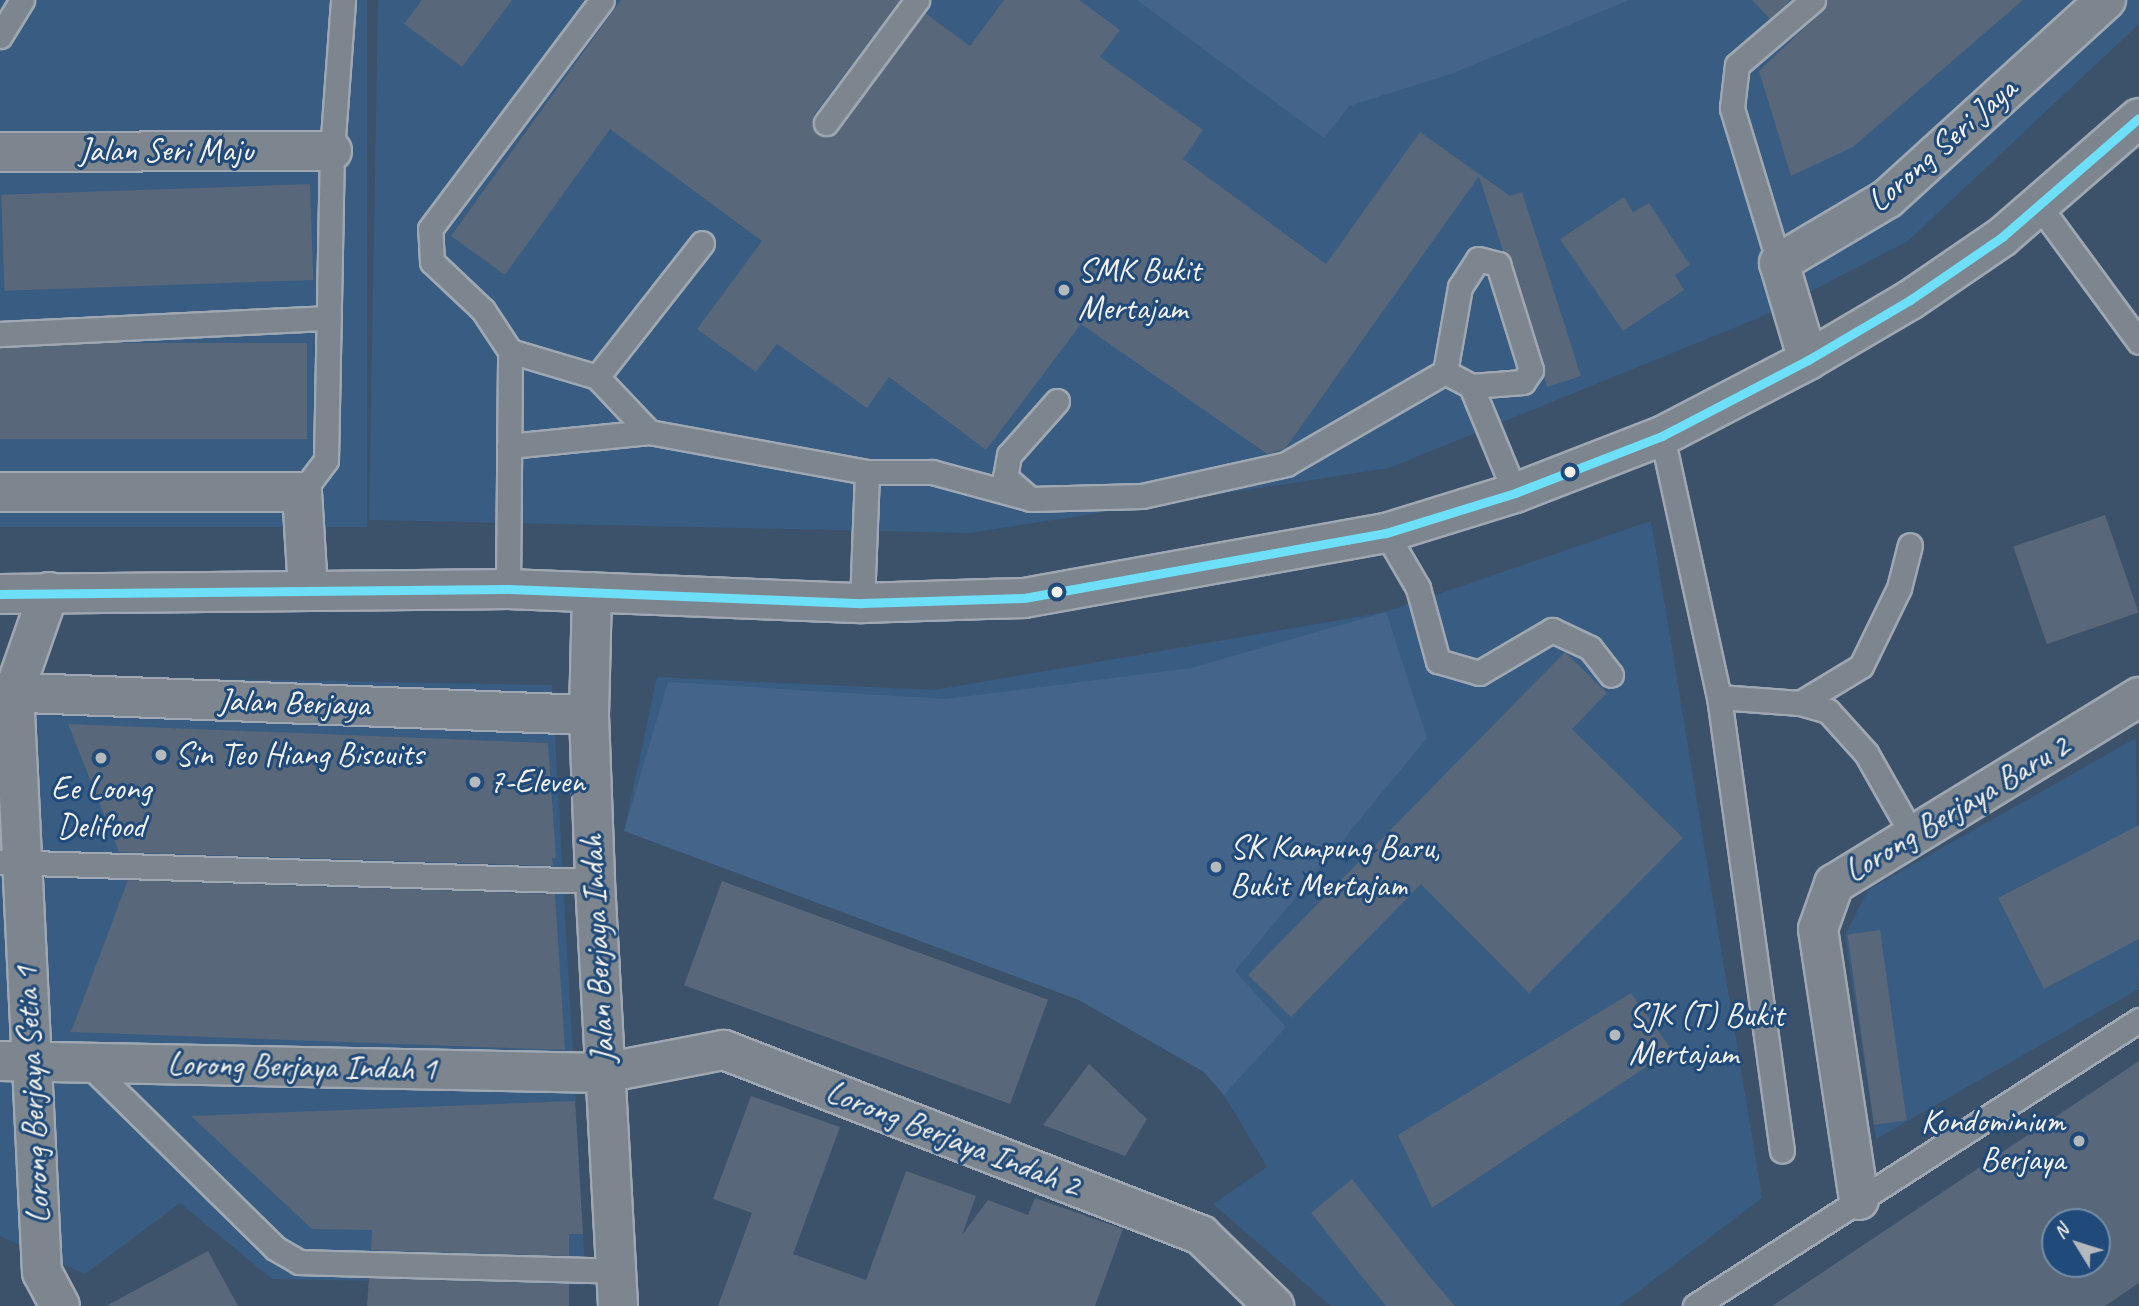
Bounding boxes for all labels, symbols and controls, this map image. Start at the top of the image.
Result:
street label: Lorong Seri Jaya [1860,70,2024,220]
street label: Jalan Seri Maju [78,131,254,171]
place label: SMK Bukit Mertajam [1078,251,1201,329]
marker: SMK Bukit Mertajam [1056,282,1072,298]
unlabelled marker [1563,465,1577,479]
unlabelled marker [1050,585,1064,599]
street label: Jalan Berjaya [218,681,370,725]
street label: Lorong Berjaya Baru 2 [1838,726,2076,892]
place label: Sin Teo Hiang Biscuits [175,735,423,775]
marker: Sin Teo Hiang Biscuits [153,747,169,763]
marker: Ee Loong Delifood [93,750,109,766]
place label: 7-Eleven [489,762,585,802]
place label: Ee Loong Delifood [51,769,151,847]
marker: 7-Eleven [467,774,483,790]
place label: SK Kampung Baru, Bukit Mertajam [1230,828,1440,906]
street label: Jalan Berjaya Indah [572,834,624,1064]
marker: SK Kampung Baru, Bukit Mertajam [1208,859,1224,875]
street label: Lorong Berjaya Setia 1 [7,966,59,1224]
place label: SJK (T) Bukit Mertajam [1629,996,1784,1074]
marker: SJK (T) Bukit Mertajam [1607,1027,1623,1043]
street label: Lorong Berjaya Indah 1 [167,1045,437,1089]
street label: Lorong Berjaya Indah 2 [820,1072,1086,1206]
place label: Kondominium Berjaya [1921,1102,2065,1180]
marker: Kondominium Berjaya [2071,1133,2087,1149]
north arrow [2041,1208,2111,1278]
text: N [2048,1219,2074,1243]

